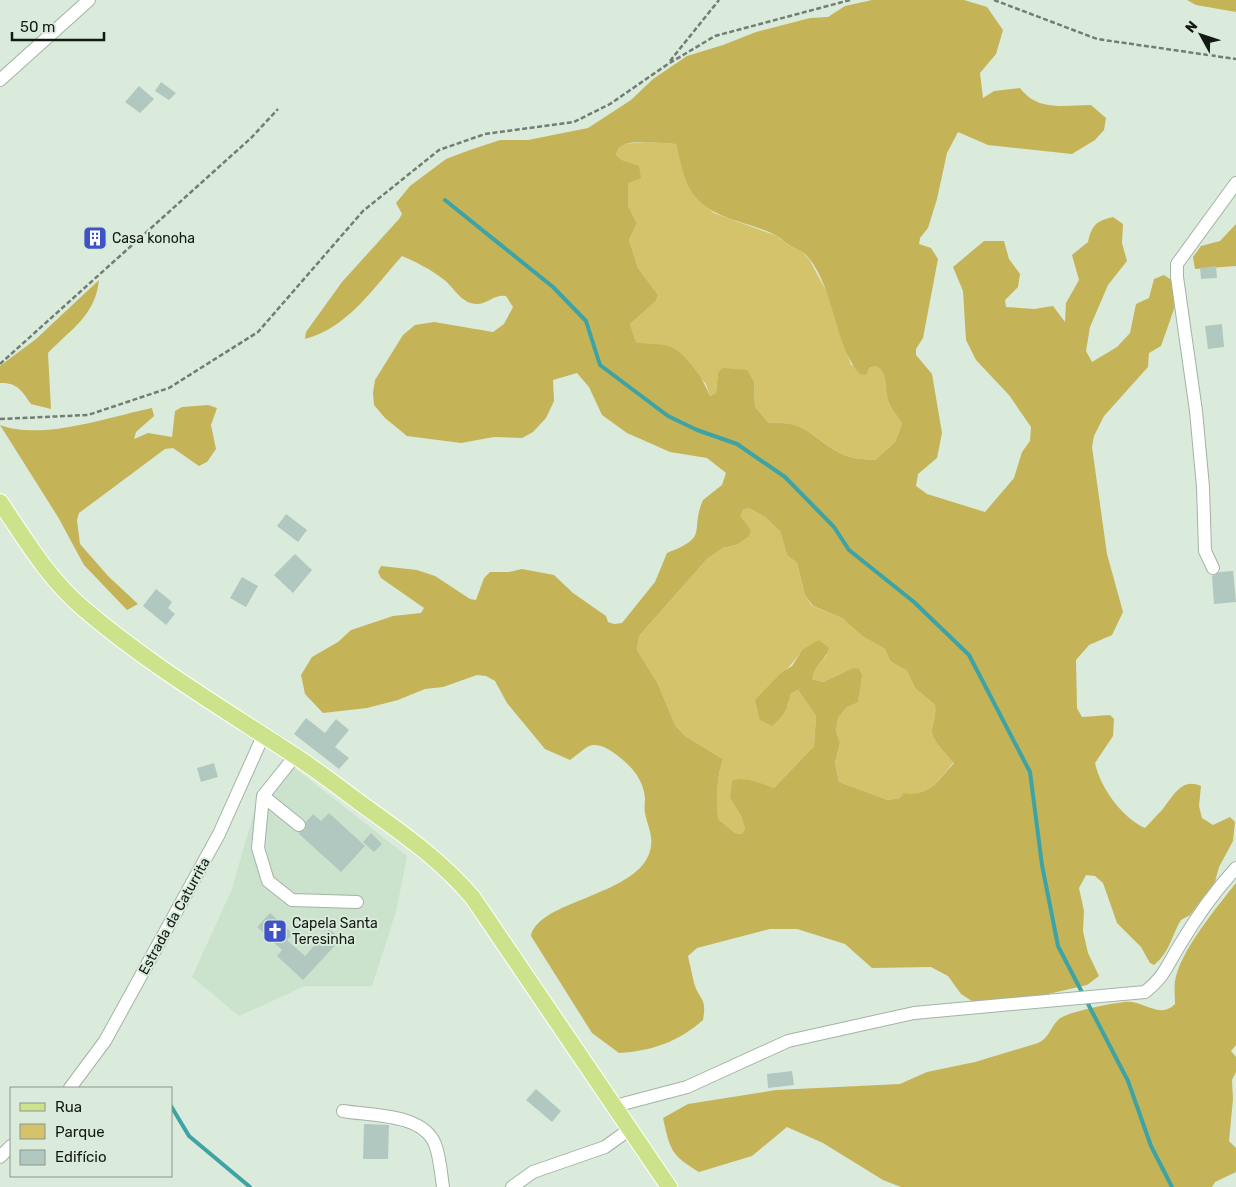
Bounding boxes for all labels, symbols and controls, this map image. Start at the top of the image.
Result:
scale bar [12,10,105,42]
north arrow [1176,10,1226,60]
text: 50 m [20,18,55,36]
text: N [1182,18,1201,36]
building icon: Casa konoha [82,225,108,251]
place label: Casa konoha [112,230,195,247]
street label: Estrada da Caturrita [135,855,214,978]
place label: Capela Santa Teresinha [292,915,378,948]
church icon: Capela Santa Teresinha [262,918,288,944]
legend [10,1087,172,1177]
text: Rua [55,1098,82,1116]
text: Parque [55,1123,105,1141]
text: Edifício [55,1148,107,1166]

